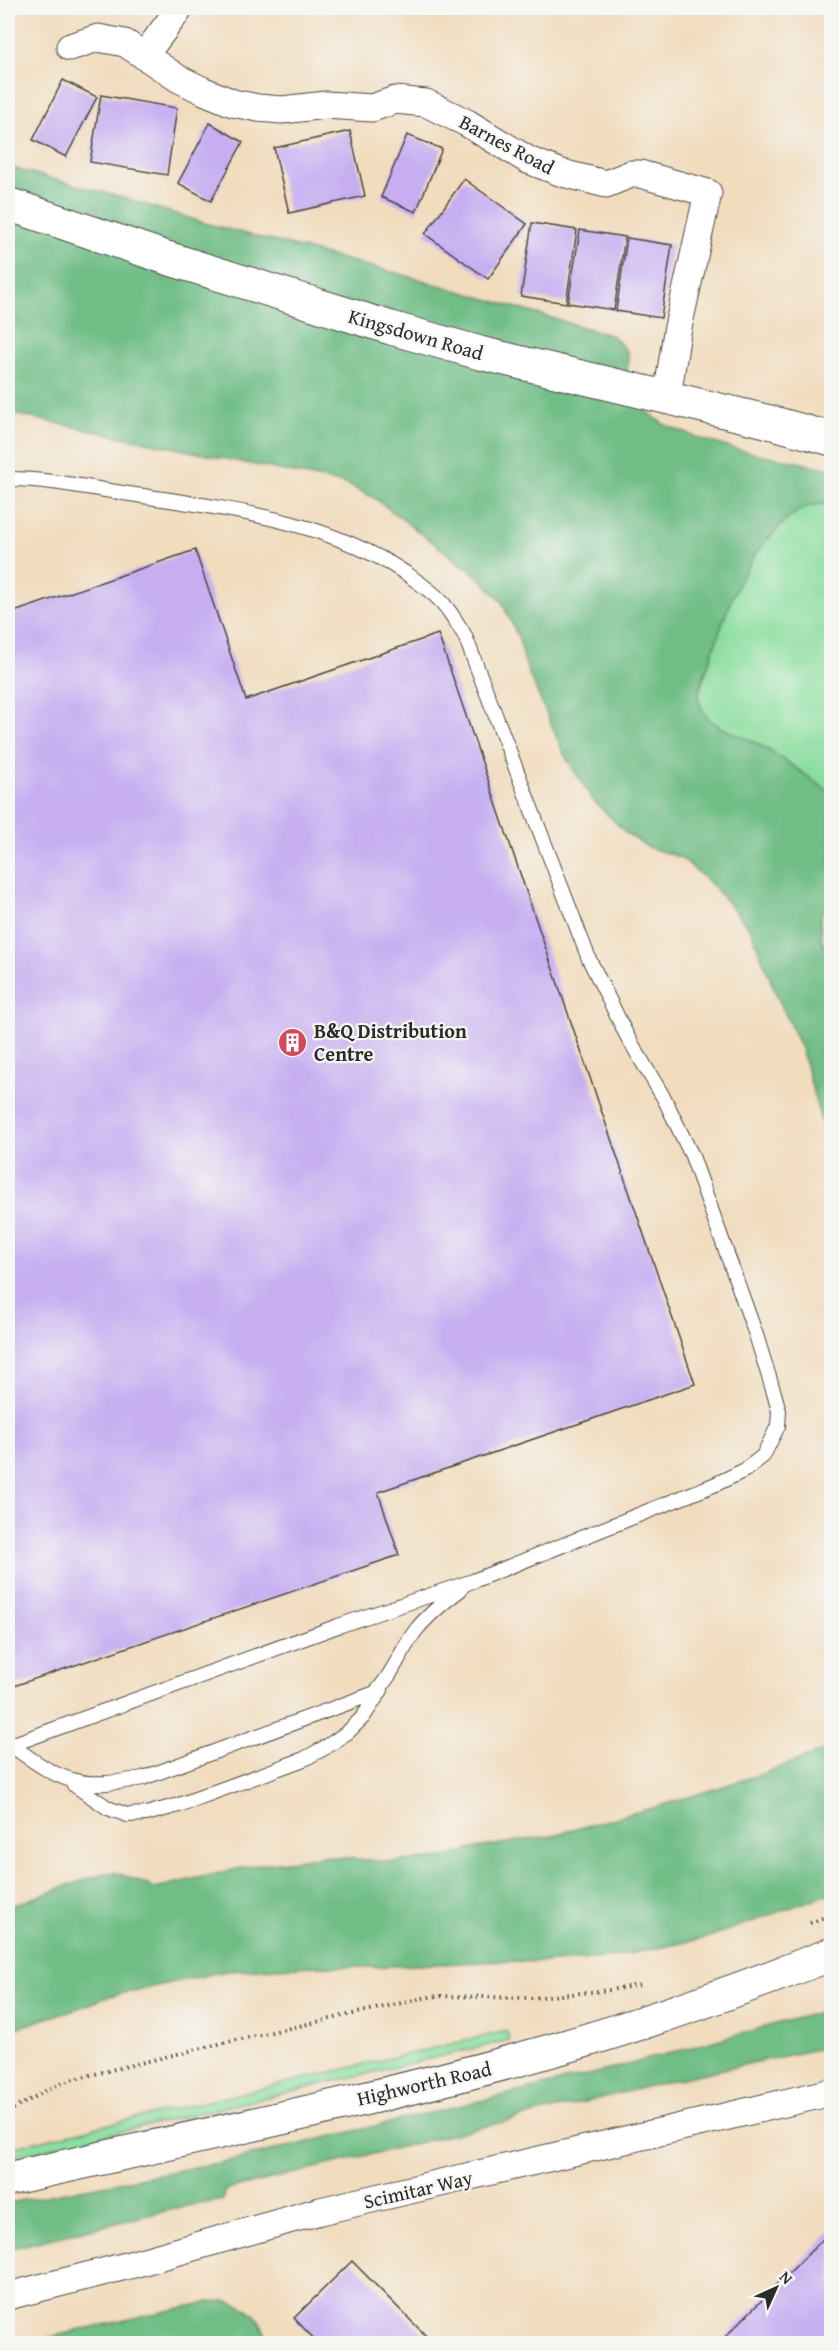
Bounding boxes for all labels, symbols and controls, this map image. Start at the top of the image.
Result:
street label: Barnes Road [454,107,560,181]
street label: Kingsdown Road [345,301,487,367]
place label: B&Q Distribution Centre [314,1016,467,1068]
building icon: B&Q Distribution Centre [277,1026,309,1058]
street label: Highworth Road [354,2053,494,2113]
street label: Scimitar Way [361,2162,475,2216]
north arrow [746,2258,806,2318]
text: N [774,2265,799,2290]

